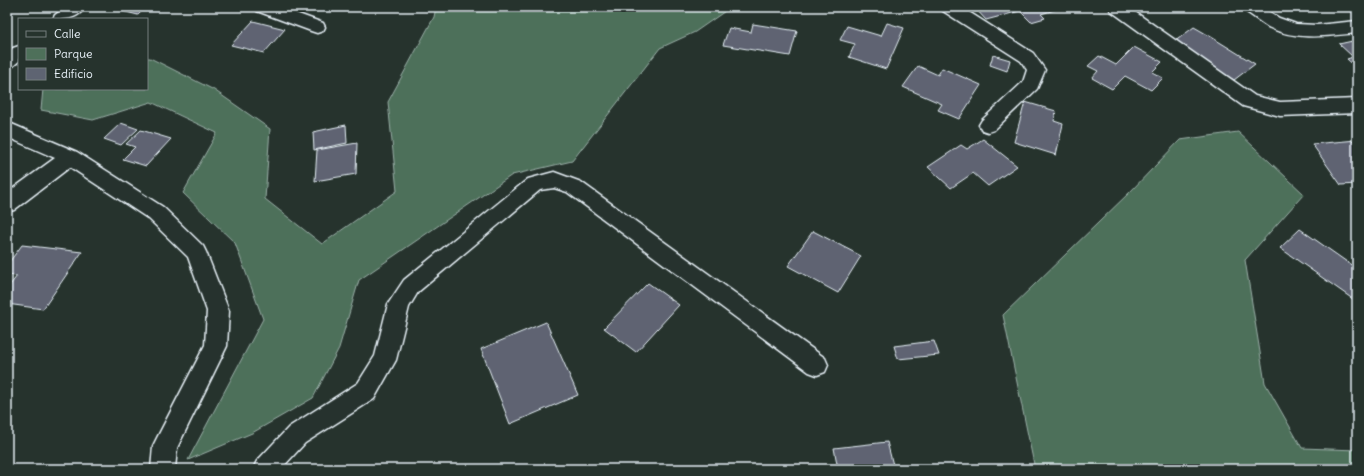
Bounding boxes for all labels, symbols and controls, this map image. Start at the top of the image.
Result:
legend [18,18,148,90]
text: Calle [54,26,81,41]
text: Parque [54,46,93,61]
text: Edificio [54,66,93,81]

